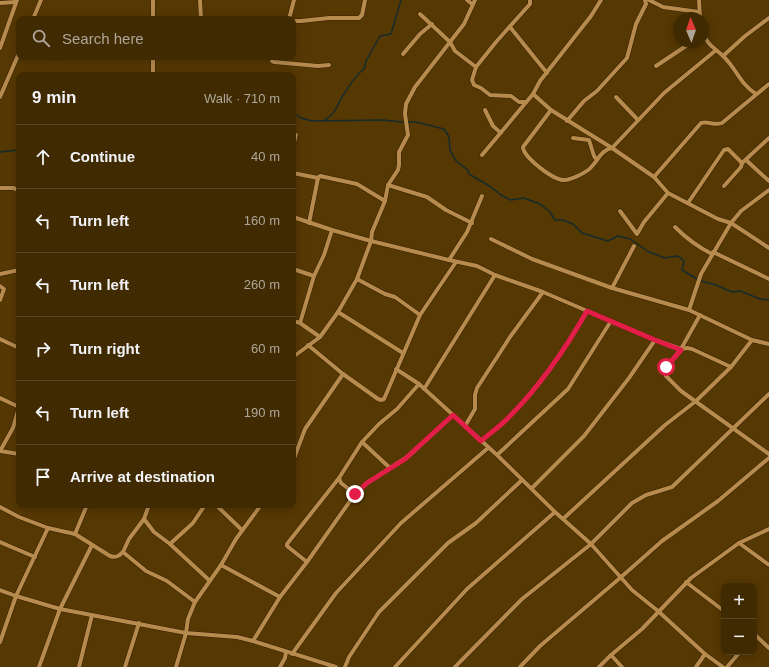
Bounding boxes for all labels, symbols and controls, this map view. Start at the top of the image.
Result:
north arrow [673,12,709,48]
search box [16,16,296,60]
icon: search [30,27,52,49]
text: Search here [62,30,144,47]
text: 9 min [32,88,76,107]
text: Walk · 710 m [204,91,280,106]
icon: ahead [32,146,54,168]
text: Continue [70,148,135,165]
text: 40 m [251,149,280,164]
icon: left [32,210,54,232]
text: Turn left [70,212,129,229]
text: 160 m [244,213,280,228]
icon: left [32,274,54,296]
text: Turn left [70,276,129,293]
text: 260 m [244,277,280,292]
icon: right [32,338,54,360]
text: Turn right [70,340,140,357]
text: 60 m [251,341,280,356]
route start [657,358,675,376]
icon: left [32,402,54,424]
text: Turn left [70,404,129,421]
text: 190 m [244,405,280,420]
icon: arrive [32,466,54,488]
text: Arrive at destination [70,468,215,485]
route end [346,485,364,503]
map controls [721,583,757,655]
button: + [721,583,757,619]
button: − [721,619,757,655]

